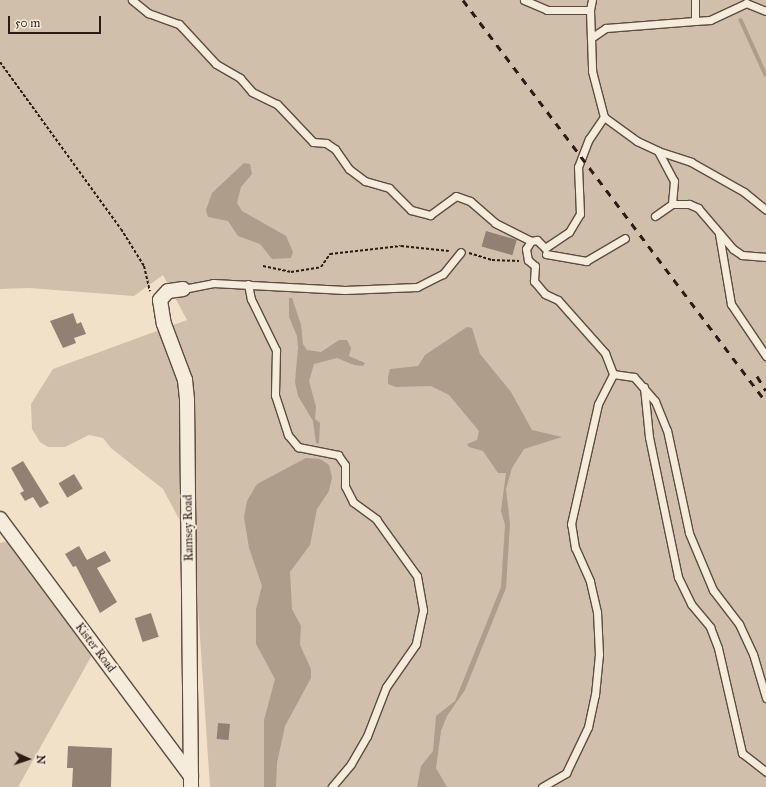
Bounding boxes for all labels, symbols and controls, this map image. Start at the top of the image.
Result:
scale bar [10,8,103,34]
text: 50 m [15,16,40,30]
street label: Ramsey Road [181,495,197,561]
street label: Kister Road [72,620,118,676]
north arrow [8,739,48,779]
text: N [34,755,47,765]

